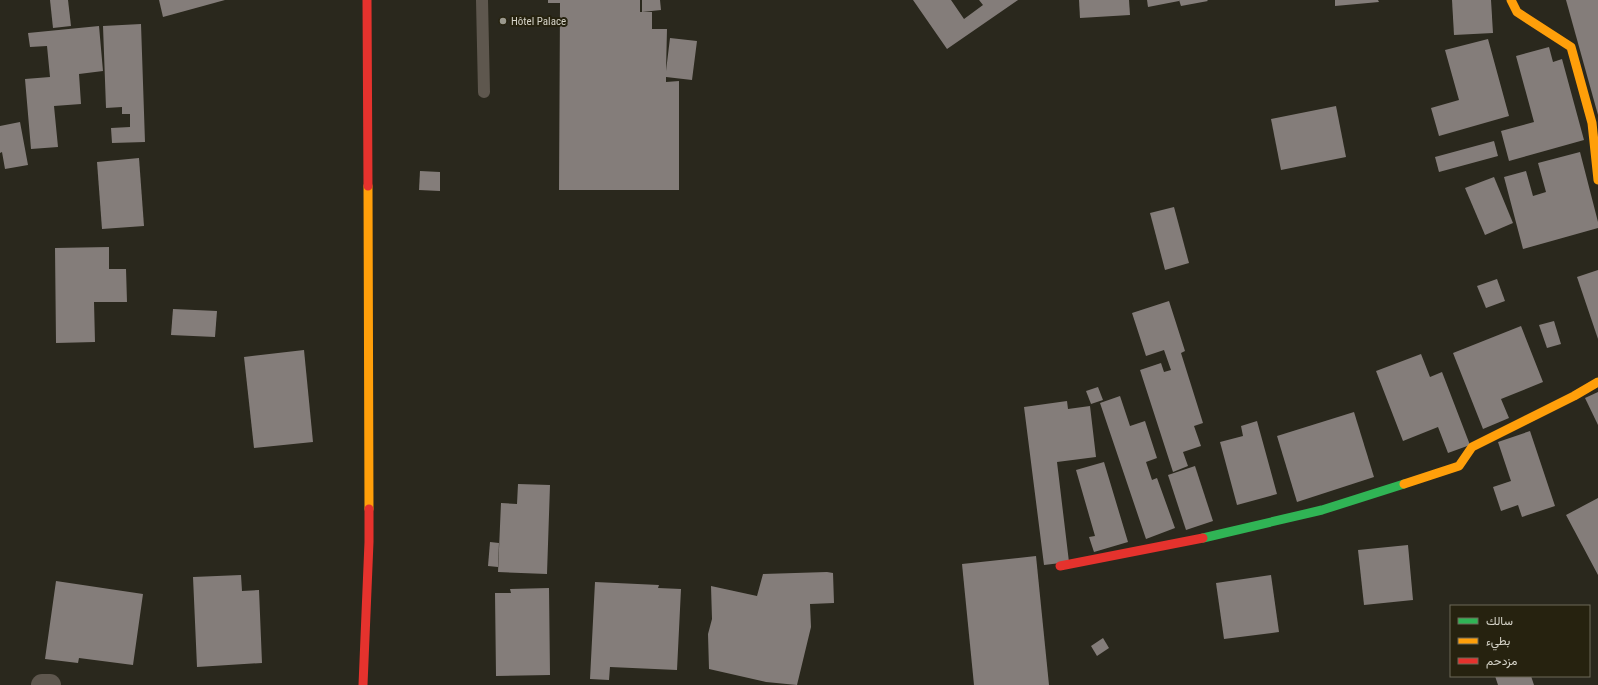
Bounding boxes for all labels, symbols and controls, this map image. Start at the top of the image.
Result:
place label: Hôtel Palace [511,15,566,28]
marker: Hôtel Palace [498,16,508,26]
legend [1450,605,1590,677]
text: سالك [1486,614,1513,628]
text: بطيء [1486,634,1510,651]
text: مزدحم [1486,654,1517,669]

